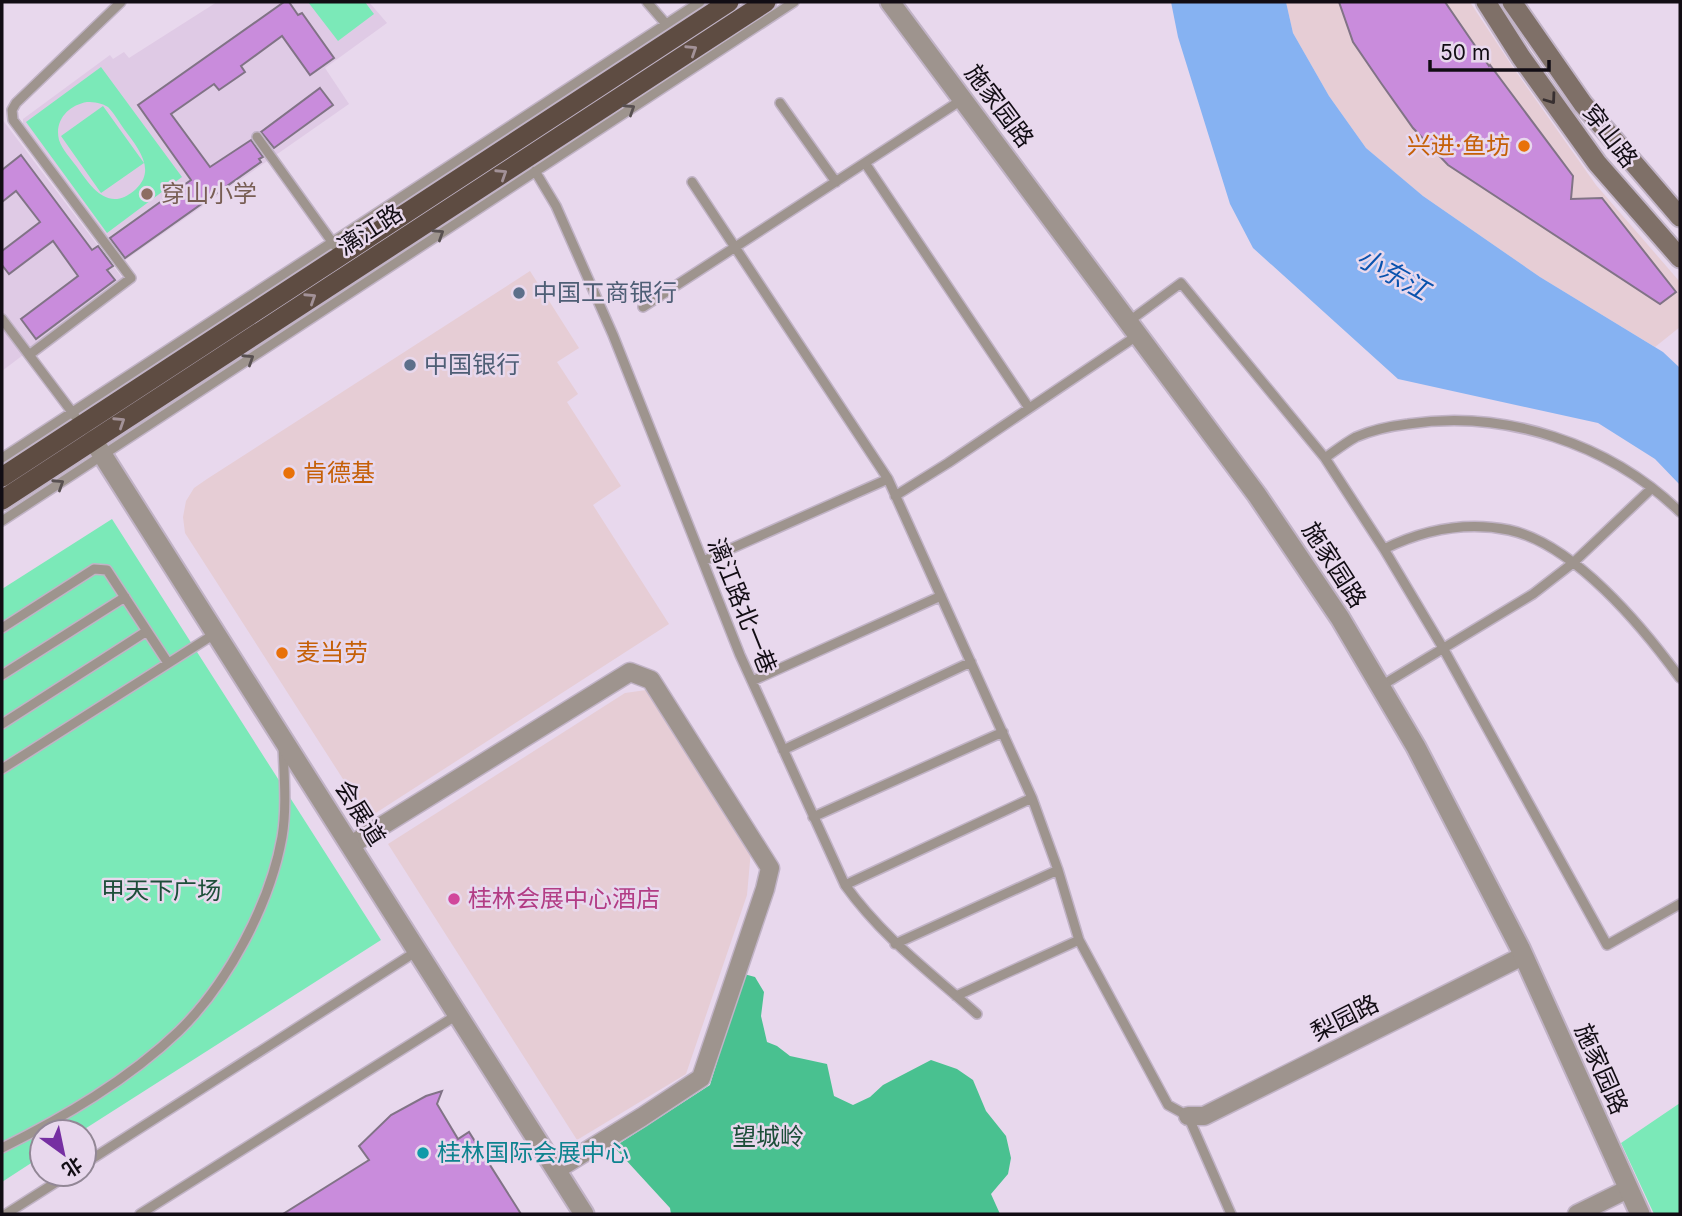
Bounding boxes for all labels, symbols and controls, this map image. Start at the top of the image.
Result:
scale bar [1430,28,1549,72]
text: 50 m [1440,40,1490,65]
one-way arrow [684,45,697,58]
street label: 施家园路 [959,59,1040,153]
one-way arrow [1543,91,1556,104]
street label: 穿山路 [1577,98,1644,173]
one-way arrow [622,105,635,118]
place label: 兴进·鱼坊 [1407,131,1510,160]
marker: 兴进·鱼坊 [1516,138,1532,154]
one-way arrow [494,169,507,182]
place label: 穿山小学 [161,179,257,208]
marker: 穿山小学 [139,186,155,202]
street label: 漓江路 [332,198,408,261]
one-way arrow [432,229,445,242]
water label: 小东江 [1352,241,1437,307]
place label: 中国工商银行 [533,278,677,307]
marker: 中国工商银行 [511,285,527,301]
one-way arrow [303,294,316,306]
place label: 中国银行 [424,350,520,379]
one-way arrow [242,354,255,367]
marker: 中国银行 [402,357,418,373]
one-way arrow [113,417,126,430]
place label: 肯德基 [303,458,375,487]
marker: 肯德基 [281,465,297,481]
one-way arrow [51,479,64,492]
street label: 施家园路 [1296,517,1373,613]
street label: 漓江路北一巷 [702,534,783,678]
place label: 麦当劳 [296,638,368,667]
marker: 麦当劳 [274,645,290,661]
street label: 会展道 [329,775,392,851]
park label: 甲天下广场 [101,876,221,905]
place label: 桂林会展中心酒店 [468,884,660,913]
marker: 桂林会展中心酒店 [446,891,462,907]
street label: 梨园路 [1306,988,1383,1047]
street label: 施家园路 [1569,1019,1634,1119]
north arrow [28,1118,98,1188]
park label: 望城岭 [732,1122,804,1151]
place label: 桂林国际会展中心 [437,1138,629,1167]
marker: 桂林国际会展中心 [415,1145,431,1161]
text: 北 [58,1152,86,1182]

